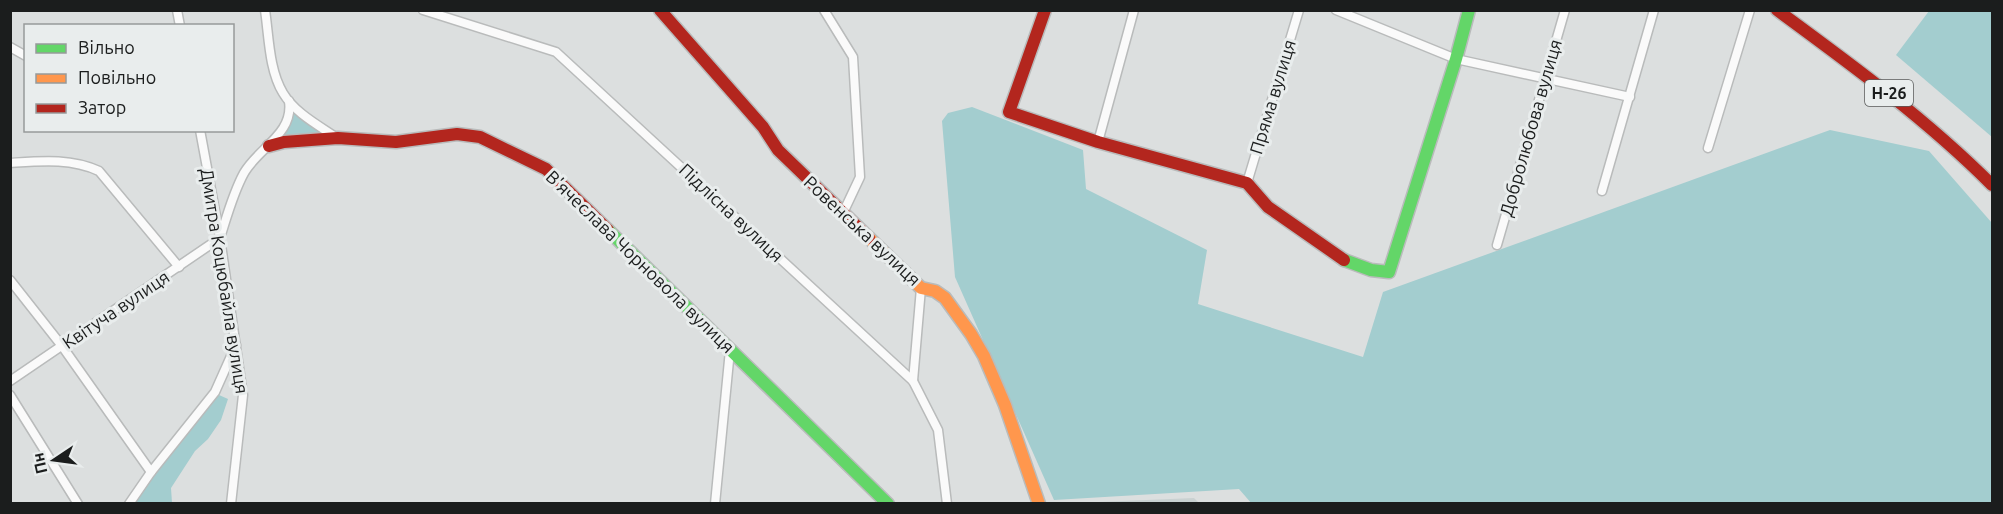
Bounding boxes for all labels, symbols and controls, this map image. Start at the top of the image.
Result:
legend [24,24,234,132]
text: Вільно [78,37,135,57]
street label: Пряма вулиця [1245,37,1299,156]
street label: Добролюбова вулиця [1495,37,1565,219]
text: Повільно [78,67,156,87]
road number: Н-26 [1865,80,1913,106]
text: Затор [78,97,126,117]
street label: Підлісна вулиця [676,159,788,265]
street label: В'ячеслава Чорновола вулиця [543,166,739,357]
street label: Дмитра Коцюбайла вулиця [197,167,253,395]
street label: Ровенська вулиця [800,171,925,289]
street label: Квітуча вулиця [58,266,173,352]
north arrow [24,430,84,490]
text: Пн [28,451,51,476]

